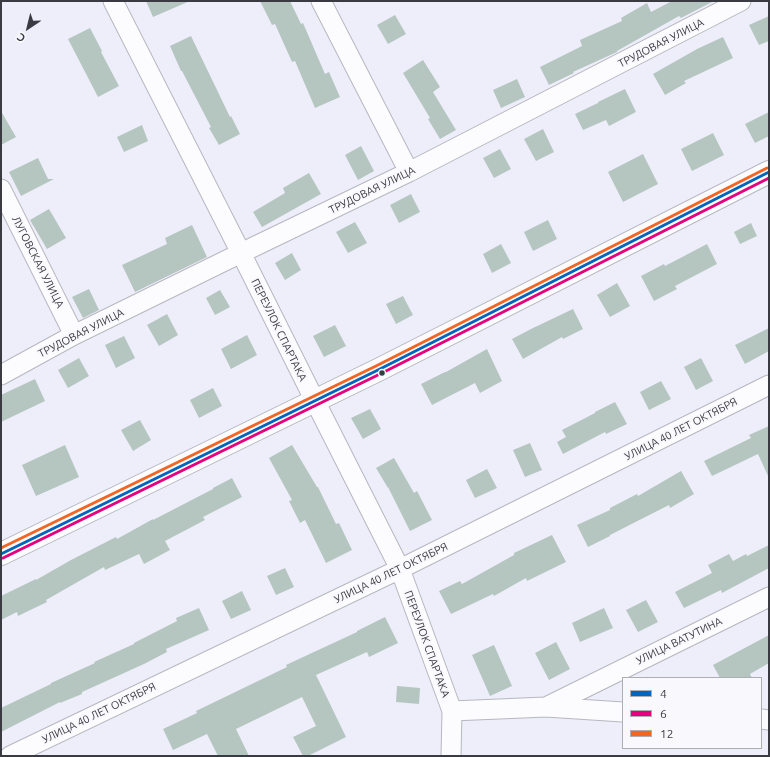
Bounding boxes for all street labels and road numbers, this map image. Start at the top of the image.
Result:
street label: ТРУДОВАЯ УЛИЦА [616,16,706,70]
street label: ТРУДОВАЯ УЛИЦА [327,163,417,217]
street label: ЛУГОВСКАЯ УЛИЦА [9,214,67,310]
street label: ПЕРЕУЛОК СПАРТАКА [248,276,310,384]
street label: ТРУДОВАЯ УЛИЦА [36,306,126,360]
street label: УЛИЦА 40 ЛЕТ ОКТЯБРЯ [622,395,740,463]
street label: УЛИЦА 40 ЛЕТ ОКТЯБРЯ [332,540,450,606]
street label: ПЕРЕУЛОК СПАРТАКА [402,589,452,699]
street label: УЛИЦА ВАТУТИНА [634,614,724,668]
street label: УЛИЦА 40 ЛЕТ ОКТЯБРЯ [40,680,158,746]

